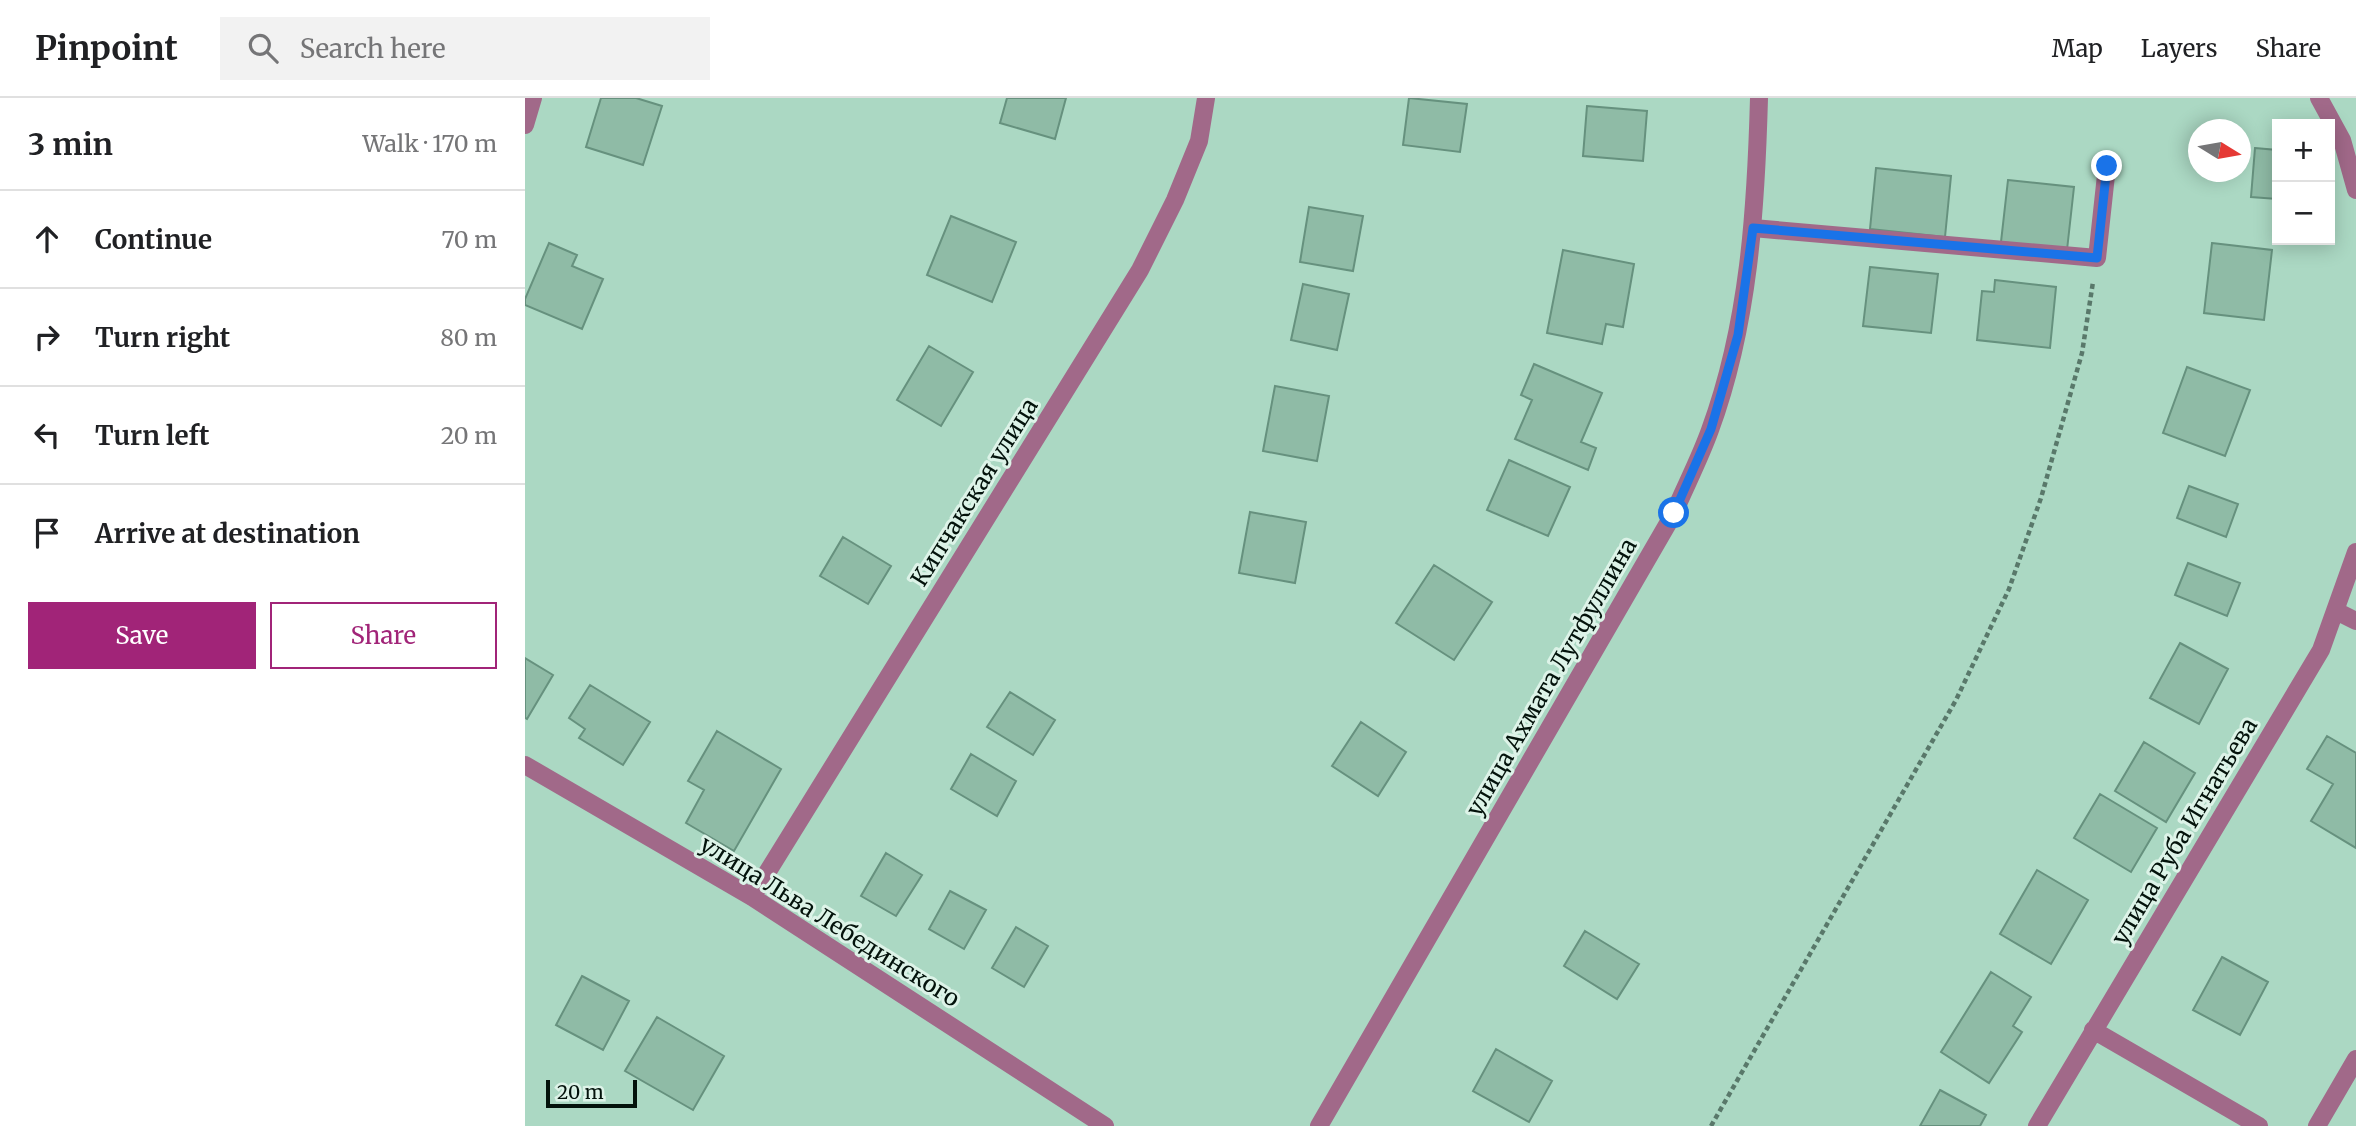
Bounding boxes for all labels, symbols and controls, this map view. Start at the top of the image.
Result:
search box [220,17,710,80]
text: Pinpoint [35,28,178,69]
icon: search [244,29,282,67]
text: Search here [300,32,446,65]
text: Map [2052,33,2103,64]
text: Layers [2141,33,2217,64]
text: Share [2255,33,2321,64]
north arrow [2188,119,2251,182]
map controls [2272,119,2335,245]
button: + [2272,119,2335,182]
text: 3 min [28,125,113,163]
text: Walk · 170 m [363,129,497,158]
route end [2091,150,2122,181]
button: − [2272,182,2335,245]
icon: ahead [28,220,66,258]
text: Continue [95,223,212,256]
text: 70 m [441,225,497,254]
icon: right [28,318,66,356]
text: Turn right [95,321,230,354]
text: 80 m [440,323,497,352]
street label: Кипчакская улица [904,393,1044,591]
icon: left [28,416,66,454]
text: Turn left [95,419,209,452]
text: 20 m [441,421,497,450]
route start [1658,497,1689,528]
icon: arrive [28,514,66,552]
text: Arrive at destination [95,517,360,550]
street label: улица Ахмата Лутфуллина [1459,533,1643,821]
button: Save [28,602,256,669]
button: Share [270,602,497,669]
street label: улица Руба Игнатьева [2105,712,2263,950]
street label: улица Льва Лебединского [695,829,965,1013]
scale bar [546,1077,637,1109]
text: 20 m [557,1080,604,1104]

